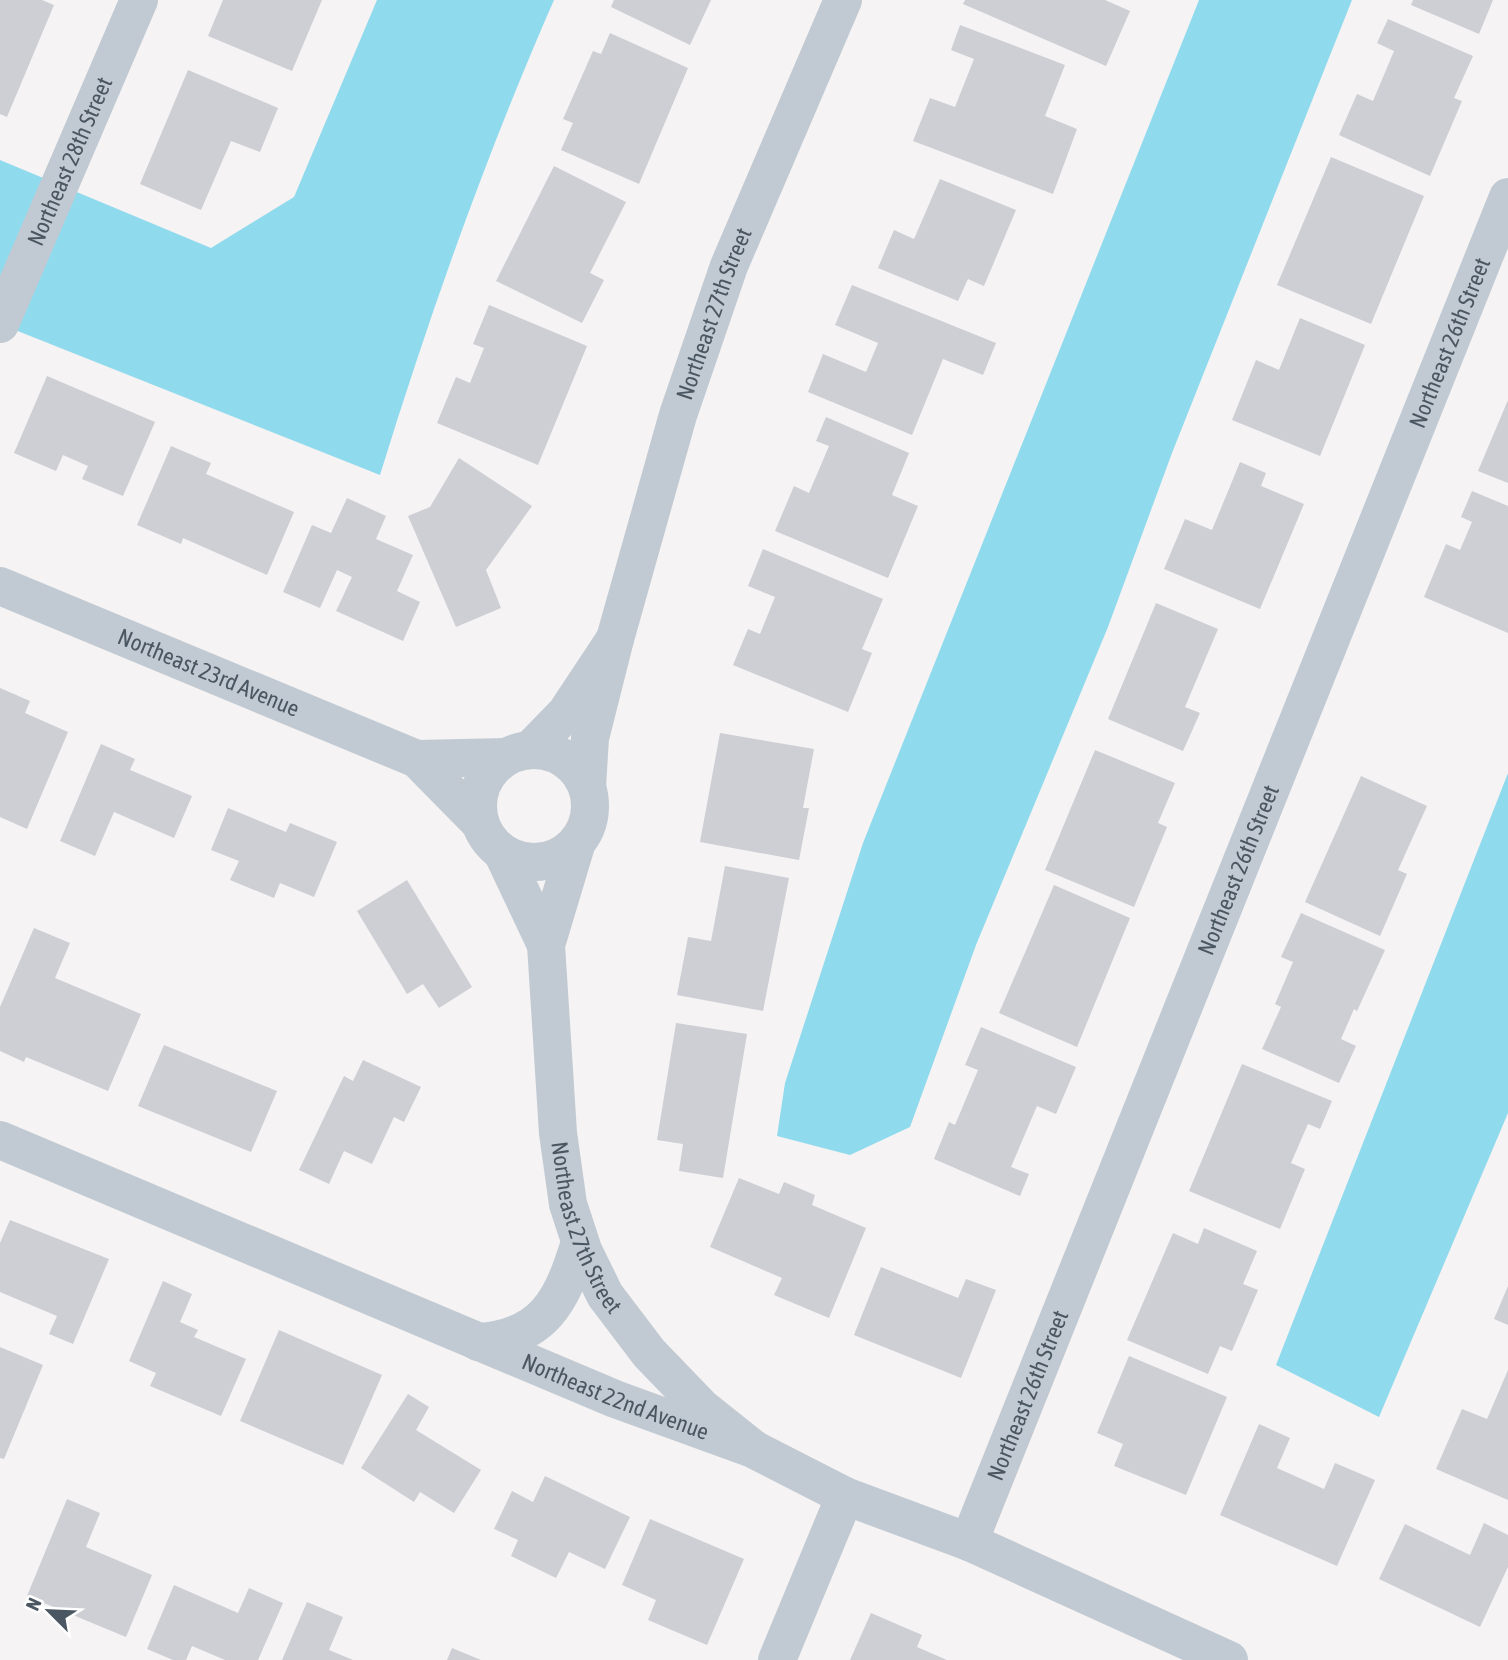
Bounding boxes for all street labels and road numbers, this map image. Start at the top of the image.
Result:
street label: Northeast 28th Street [22,73,117,250]
street label: Northeast 27th Street [671,224,757,403]
street label: Northeast 26th Street [1404,254,1495,431]
street label: Northeast 23rd Avenue [114,623,303,722]
street label: Northeast 26th Street [1193,781,1284,959]
street label: Northeast 27th Street [546,1140,627,1318]
street label: Northeast 26th Street [982,1307,1073,1484]
street label: Northeast 22nd Avenue [518,1348,712,1445]

